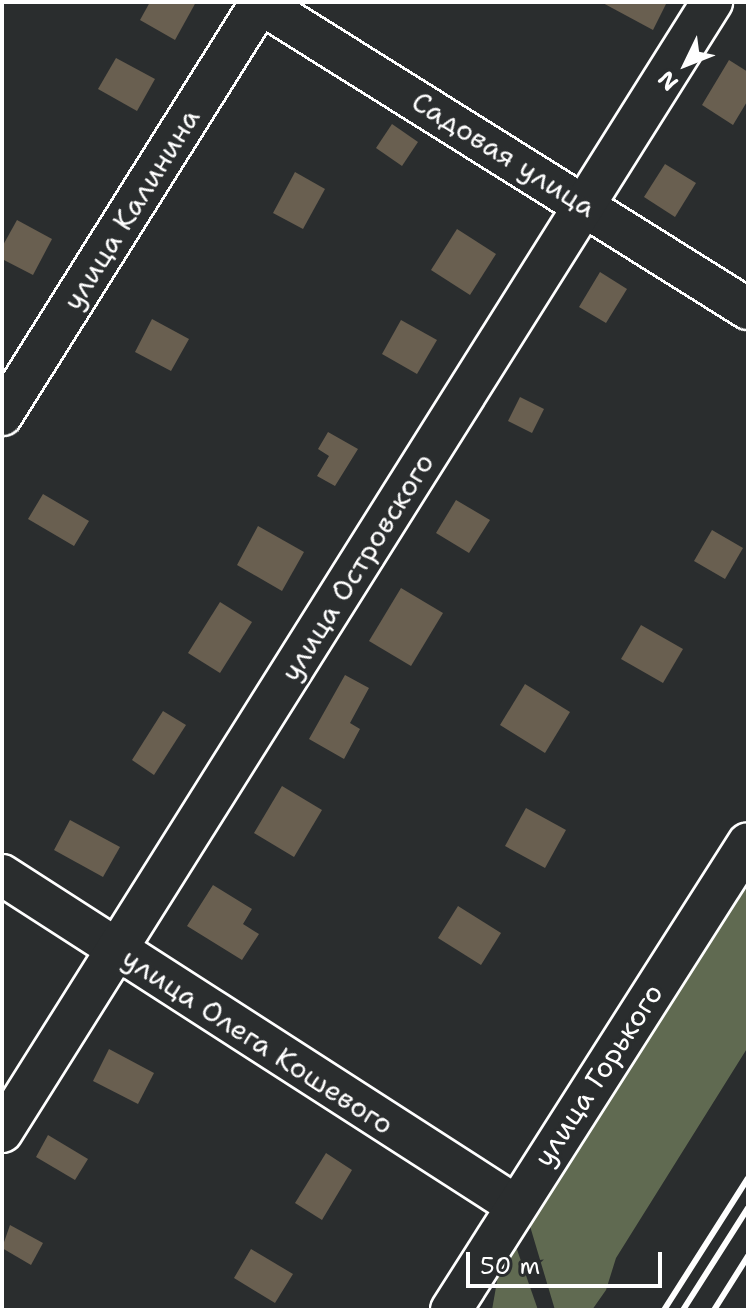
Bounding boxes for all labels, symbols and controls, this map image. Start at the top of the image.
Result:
north arrow [646,24,726,104]
text: N [652,64,685,97]
street label: Садовая улица [406,84,602,224]
street label: улица Калинина [55,102,207,316]
street label: улица Островского [273,447,441,687]
street label: улица Олега Кошевого [116,941,400,1141]
street label: улица Горького [526,977,670,1173]
scale bar [470,1236,666,1286]
text: 50 m [480,1250,540,1282]

